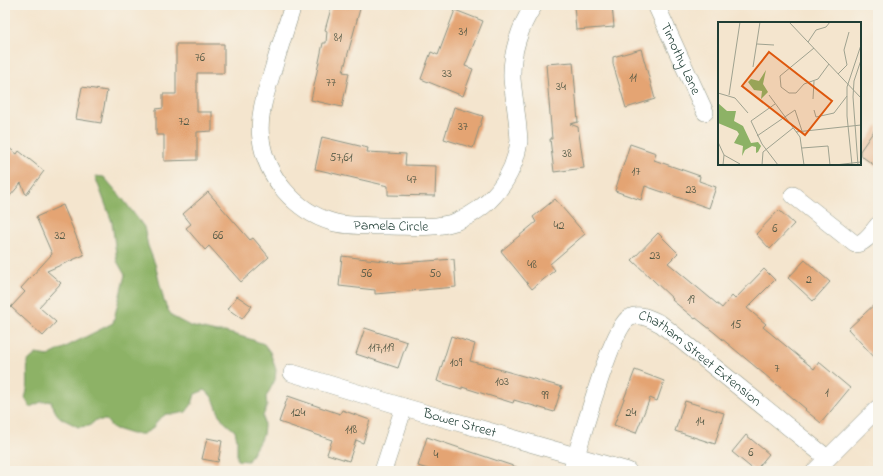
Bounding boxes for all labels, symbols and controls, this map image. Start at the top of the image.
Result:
street label: Timothy Lane [655,19,707,99]
inset map [718,22,861,165]
house number: 31 [459,23,468,41]
house number: 81 [334,29,342,47]
house number: 76 [195,49,206,67]
house number: 33 [442,65,452,83]
house number: 11 [629,69,637,87]
house number: 77 [326,74,336,92]
house number: 34 [556,78,566,96]
house number: 72 [179,113,189,131]
house number: 37 [458,118,468,136]
house number: 38 [562,145,572,163]
house number: 57,61 [330,149,353,167]
house number: 17 [632,163,640,181]
house number: 47 [407,171,417,189]
house number: 23 [686,181,697,199]
street label: Pamela Circle [353,215,429,237]
house number: 42 [554,217,564,235]
house number: 6 [772,220,778,238]
house number: 32 [55,227,65,245]
house number: 66 [213,227,224,245]
house number: 23 [650,247,661,265]
house number: 48 [527,256,537,274]
house number: 56 [360,265,373,283]
house number: 50 [429,265,441,283]
house number: 2 [806,271,812,289]
house number: 19 [687,291,695,309]
street label: Chatham Street Extension [637,305,766,412]
house number: 15 [731,316,741,334]
house number: 117,119 [368,339,394,357]
house number: 109 [450,354,463,372]
house number: 7 [775,360,780,378]
house number: 103 [495,373,509,391]
house number: 1 [825,384,829,402]
house number: 99 [541,387,549,405]
street label: Bower Street [420,402,499,443]
house number: 124 [291,404,305,422]
house number: 24 [626,404,637,422]
house number: 14 [696,413,704,431]
house number: 118 [345,421,358,439]
house number: 6 [748,444,754,462]
house number: 4 [434,446,439,464]

